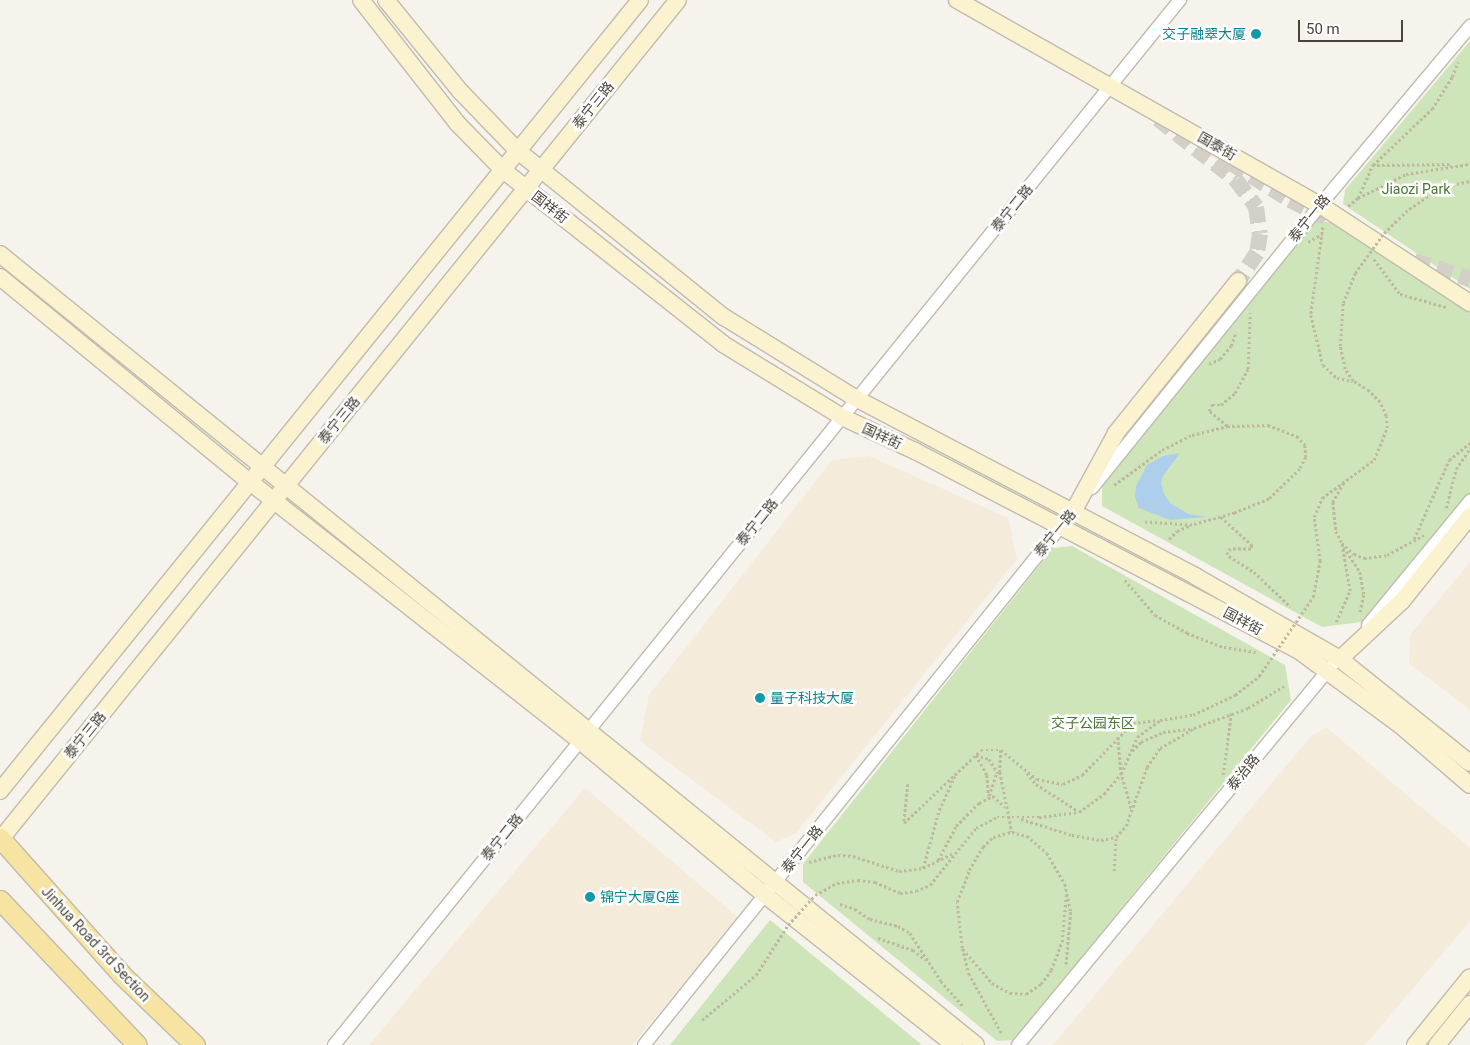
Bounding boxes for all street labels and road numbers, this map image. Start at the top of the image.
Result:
street label: 泰宁三路 [569,78,617,132]
street label: 国泰街 [1195,128,1239,164]
street label: 泰宁二路 [988,181,1036,235]
street label: 国祥街 [528,187,572,227]
street label: 泰宁一路 [1285,191,1333,245]
street label: 泰宁三路 [315,393,363,447]
street label: 国祥街 [859,420,905,452]
street label: 泰宁二路 [733,495,781,549]
street label: 泰宁一路 [1031,506,1079,560]
street label: 国祥街 [1221,604,1265,638]
street label: 泰宁三路 [61,708,109,762]
street label: 泰治路 [1223,750,1263,794]
street label: 泰宁二路 [478,810,526,864]
street label: 泰宁一路 [778,822,826,876]
street label: Jinhua Road 3rd Section [38,883,154,1005]

